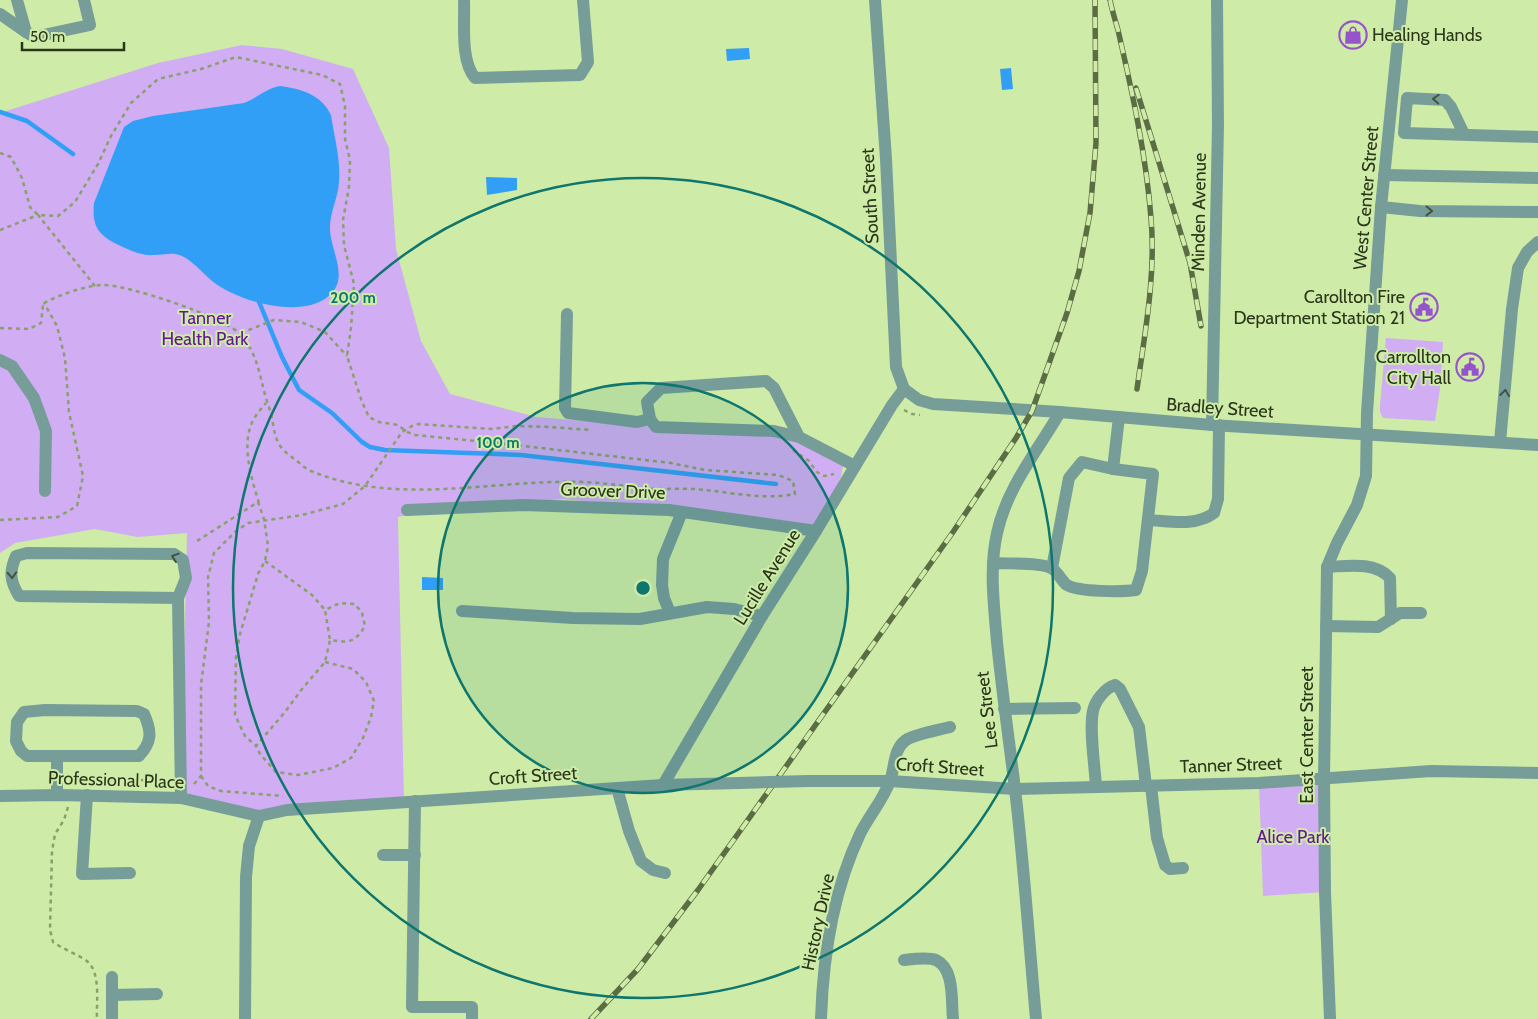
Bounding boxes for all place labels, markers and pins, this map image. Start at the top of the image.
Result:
shop icon: Healing Hands [1338,20,1368,50]
place label: Healing Hands [1372,24,1482,46]
place label: Carollton Fire Department Station 21 [1233,286,1405,329]
public building icon: Carollton Fire Department Station 21 [1409,292,1439,322]
place label: Carrollton City Hall [1376,346,1452,389]
public building icon: Carrollton City Hall [1455,352,1485,382]
centre of rings [634,579,652,597]

